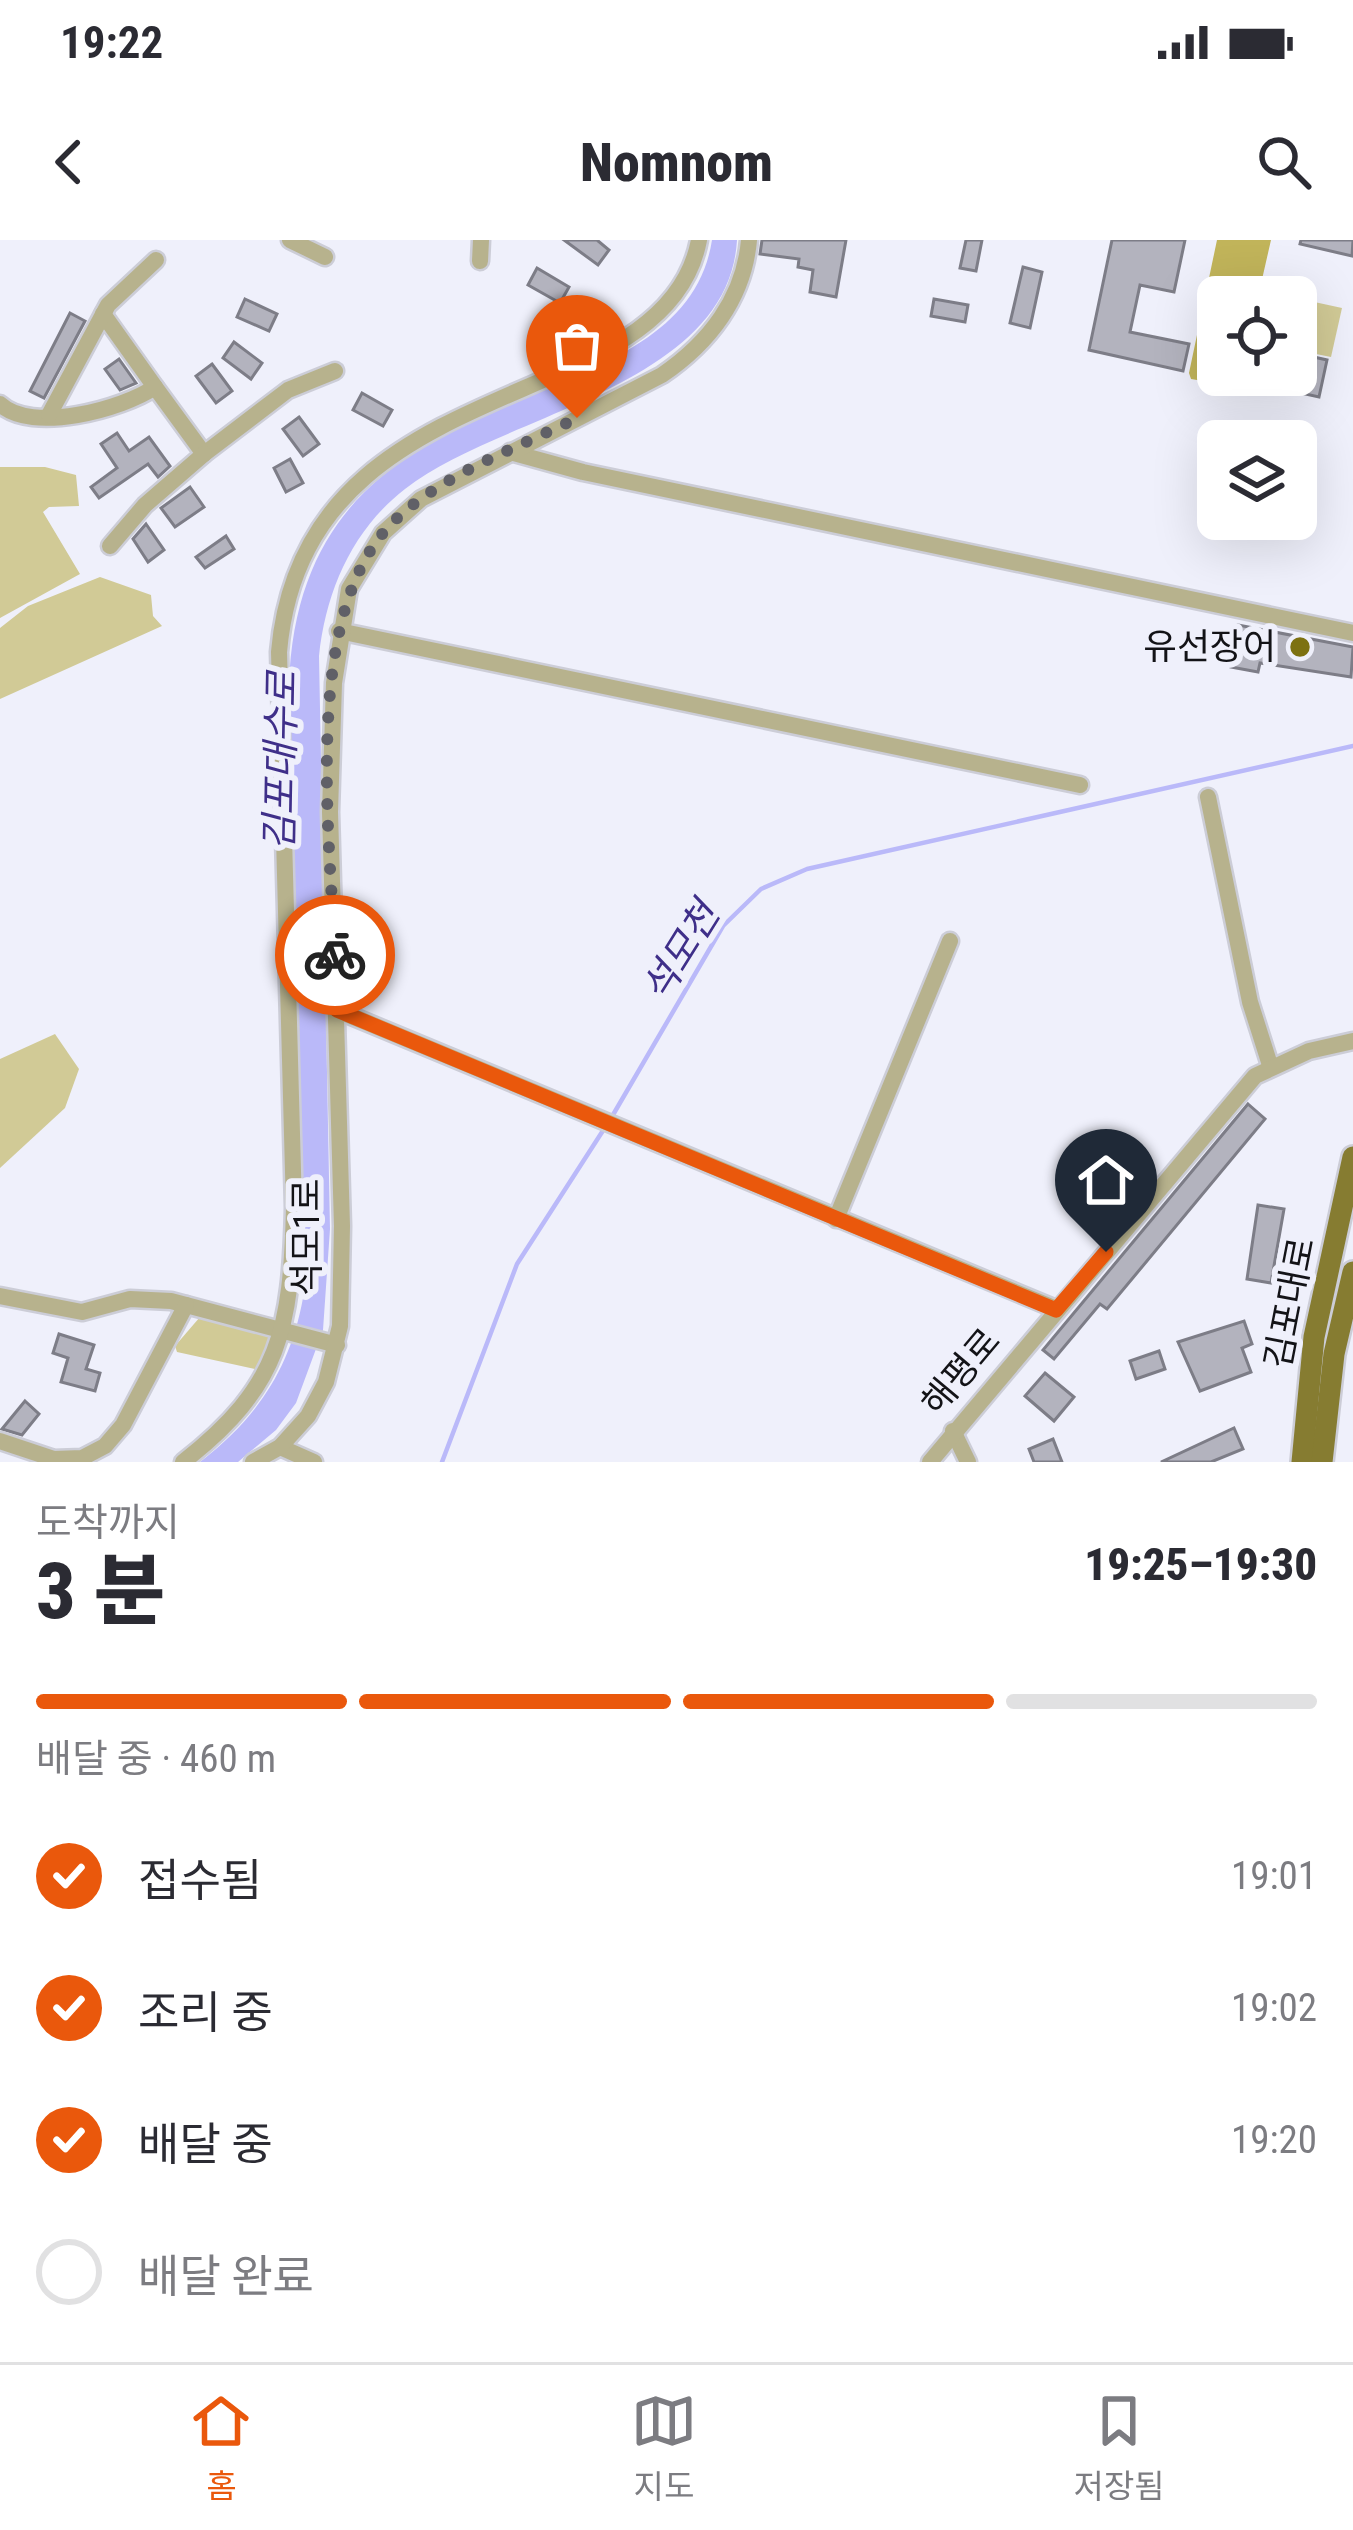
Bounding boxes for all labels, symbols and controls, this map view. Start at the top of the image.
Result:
text: 19:22 [60,16,163,69]
icon: back [36,129,102,195]
icon: search [1251,129,1317,195]
text: Nomnom [580,131,773,194]
map controls [1197,276,1317,540]
button: locate [1197,276,1317,396]
pin [526,295,628,418]
icon: bag [544,313,610,379]
button: layers [1197,420,1317,540]
place label: 유선장어 [1144,626,1276,668]
marker: 유선장어 [1287,634,1313,660]
water label: 김포대수로 [256,669,306,851]
water label: 석모천 [633,891,731,1010]
courier [275,895,395,1015]
icon: bike [302,922,368,988]
pin [1055,1129,1157,1252]
icon: home [1073,1147,1139,1213]
street label: 석모1로 [286,1178,328,1296]
street label: 김포대로 [1257,1234,1323,1372]
street label: 해평로 [913,1320,1009,1424]
text: 도착까지 [36,1500,180,1546]
text: 19:25–19:30 [1084,1538,1317,1591]
text: 3 분 [36,1546,165,1637]
text: 배달 중 · 460 m [36,1736,276,1782]
icon: check [36,1843,102,1909]
text: 19:01 [1231,1853,1317,1899]
text: 접수됨 [138,1854,262,1907]
icon: check [36,1975,102,2041]
text: 19:02 [1231,1985,1317,2031]
text: 조리 중 [138,1986,273,2039]
icon: check [36,2107,102,2173]
text: 19:20 [1231,2117,1317,2163]
text: 배달 중 [138,2118,273,2171]
text: 배달 완료 [138,2250,314,2303]
tab: 홈 [188,2388,254,2508]
tab: 지도 [631,2388,697,2508]
tab: 저장됨 [1074,2388,1165,2508]

